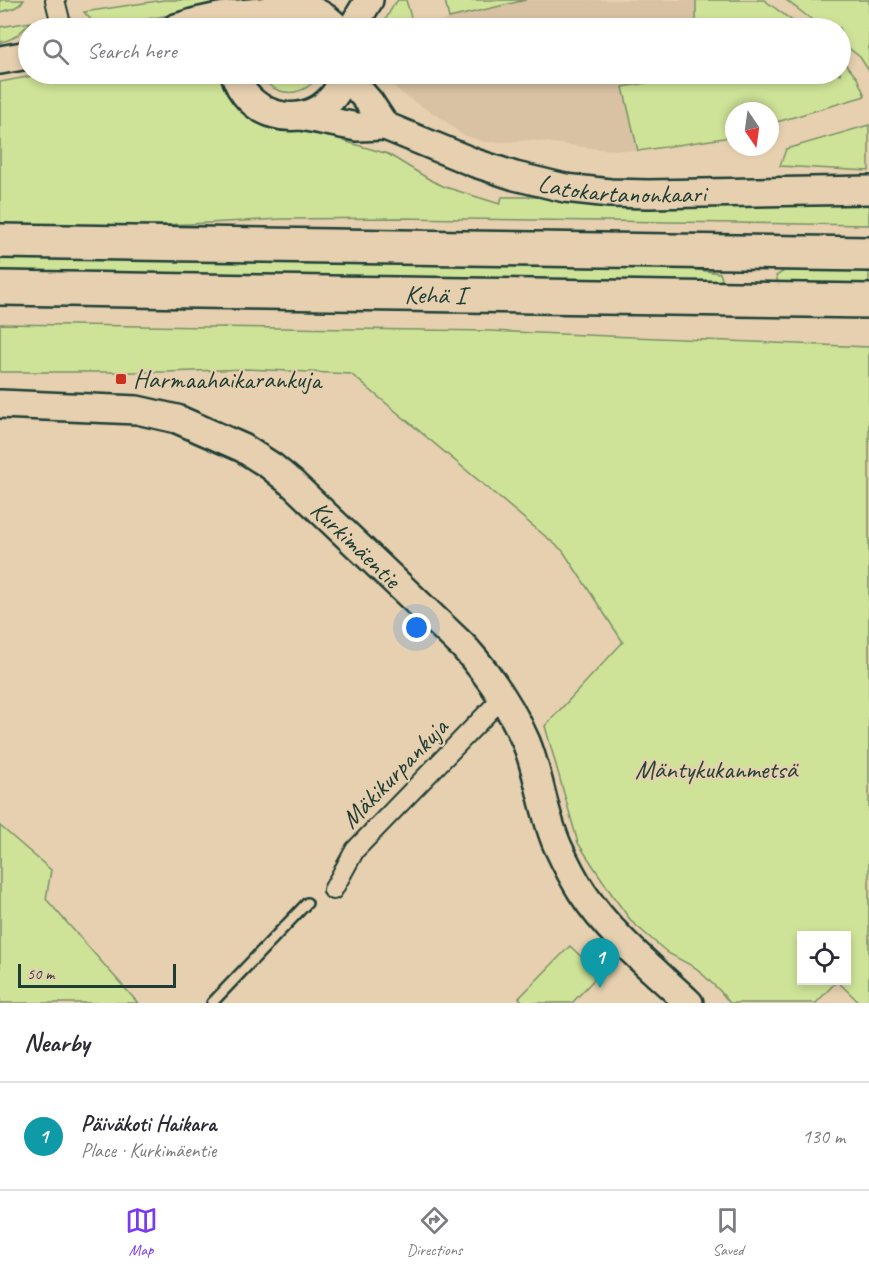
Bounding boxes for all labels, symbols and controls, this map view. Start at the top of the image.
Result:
search box [18,18,851,84]
icon: search [39,35,72,68]
text: Search here [87,37,177,65]
north arrow [725,102,779,156]
street label: Latokartanonkaari [535,166,709,211]
street label: Kehä I [404,278,471,312]
place label: Harmaahaikarankuja [133,363,323,396]
marker: Harmaahaikarankuja [114,372,128,386]
street label: Kurkimäentie [303,494,409,596]
your location [402,613,431,642]
street label: Mäkikurpankuja [334,710,456,835]
park label: Mäntykukanmetsä [635,753,799,786]
map controls [797,931,851,985]
button: locate [797,931,851,985]
pin: 1 [580,938,620,988]
scale bar [18,961,176,988]
text: 50 m [27,964,54,984]
text: Nearby [24,1026,89,1059]
text: Päiväkoti Haikara [81,1110,216,1138]
text: 1 [39,1124,48,1149]
text: 130 m [802,1124,845,1149]
text: Place · Kurkimäentie [81,1138,216,1163]
tab: Map [125,1204,158,1260]
tab: Directions [407,1204,462,1260]
tab: Saved [711,1204,744,1260]

